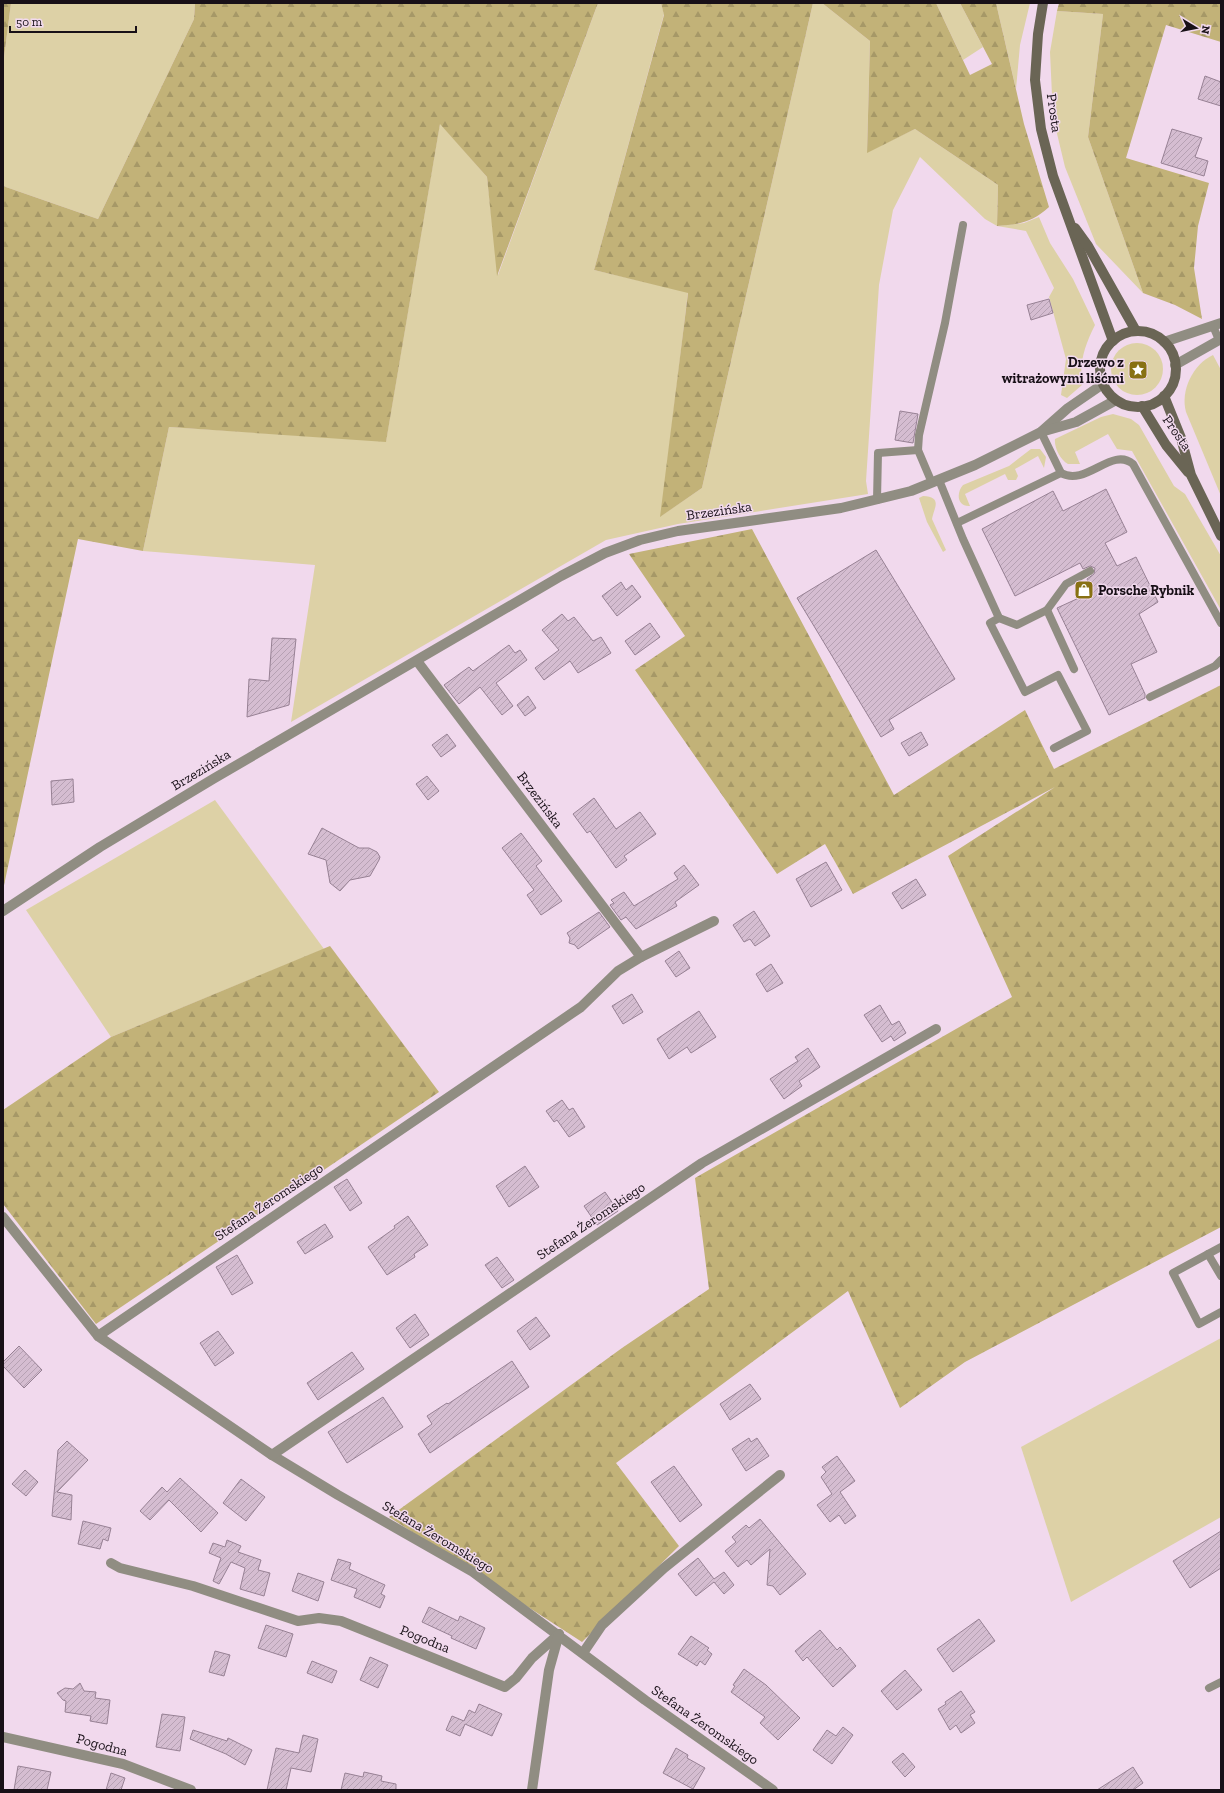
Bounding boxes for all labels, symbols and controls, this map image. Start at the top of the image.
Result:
scale bar [10,8,136,34]
north arrow [1176,8,1216,48]
text: 50 m [16,15,43,29]
text: N [1198,24,1212,36]
street label: Prosta [1043,92,1065,134]
place label: Drzewo z witrażowymi liśćmi [1002,354,1124,387]
place icon: Drzewo z witrażowymi liśćmi [1127,359,1149,381]
street label: Prosta [1159,412,1195,454]
street label: Brzezińska [685,498,753,524]
shop icon: Porsche Rybnik [1073,579,1095,601]
place label: Porsche Rybnik [1098,582,1195,599]
street label: Brzezińska [168,746,234,794]
street label: Brzezińska [513,769,567,832]
street label: Stefana Żeromskiego [212,1159,326,1245]
street label: Stefana Żeromskiego [534,1178,648,1264]
street label: Stefana Żeromskiego [379,1497,497,1577]
street label: Pogodna [398,1621,453,1657]
street label: Stefana Żeromskiego [648,1682,762,1768]
street label: Pogodna [75,1730,130,1760]

